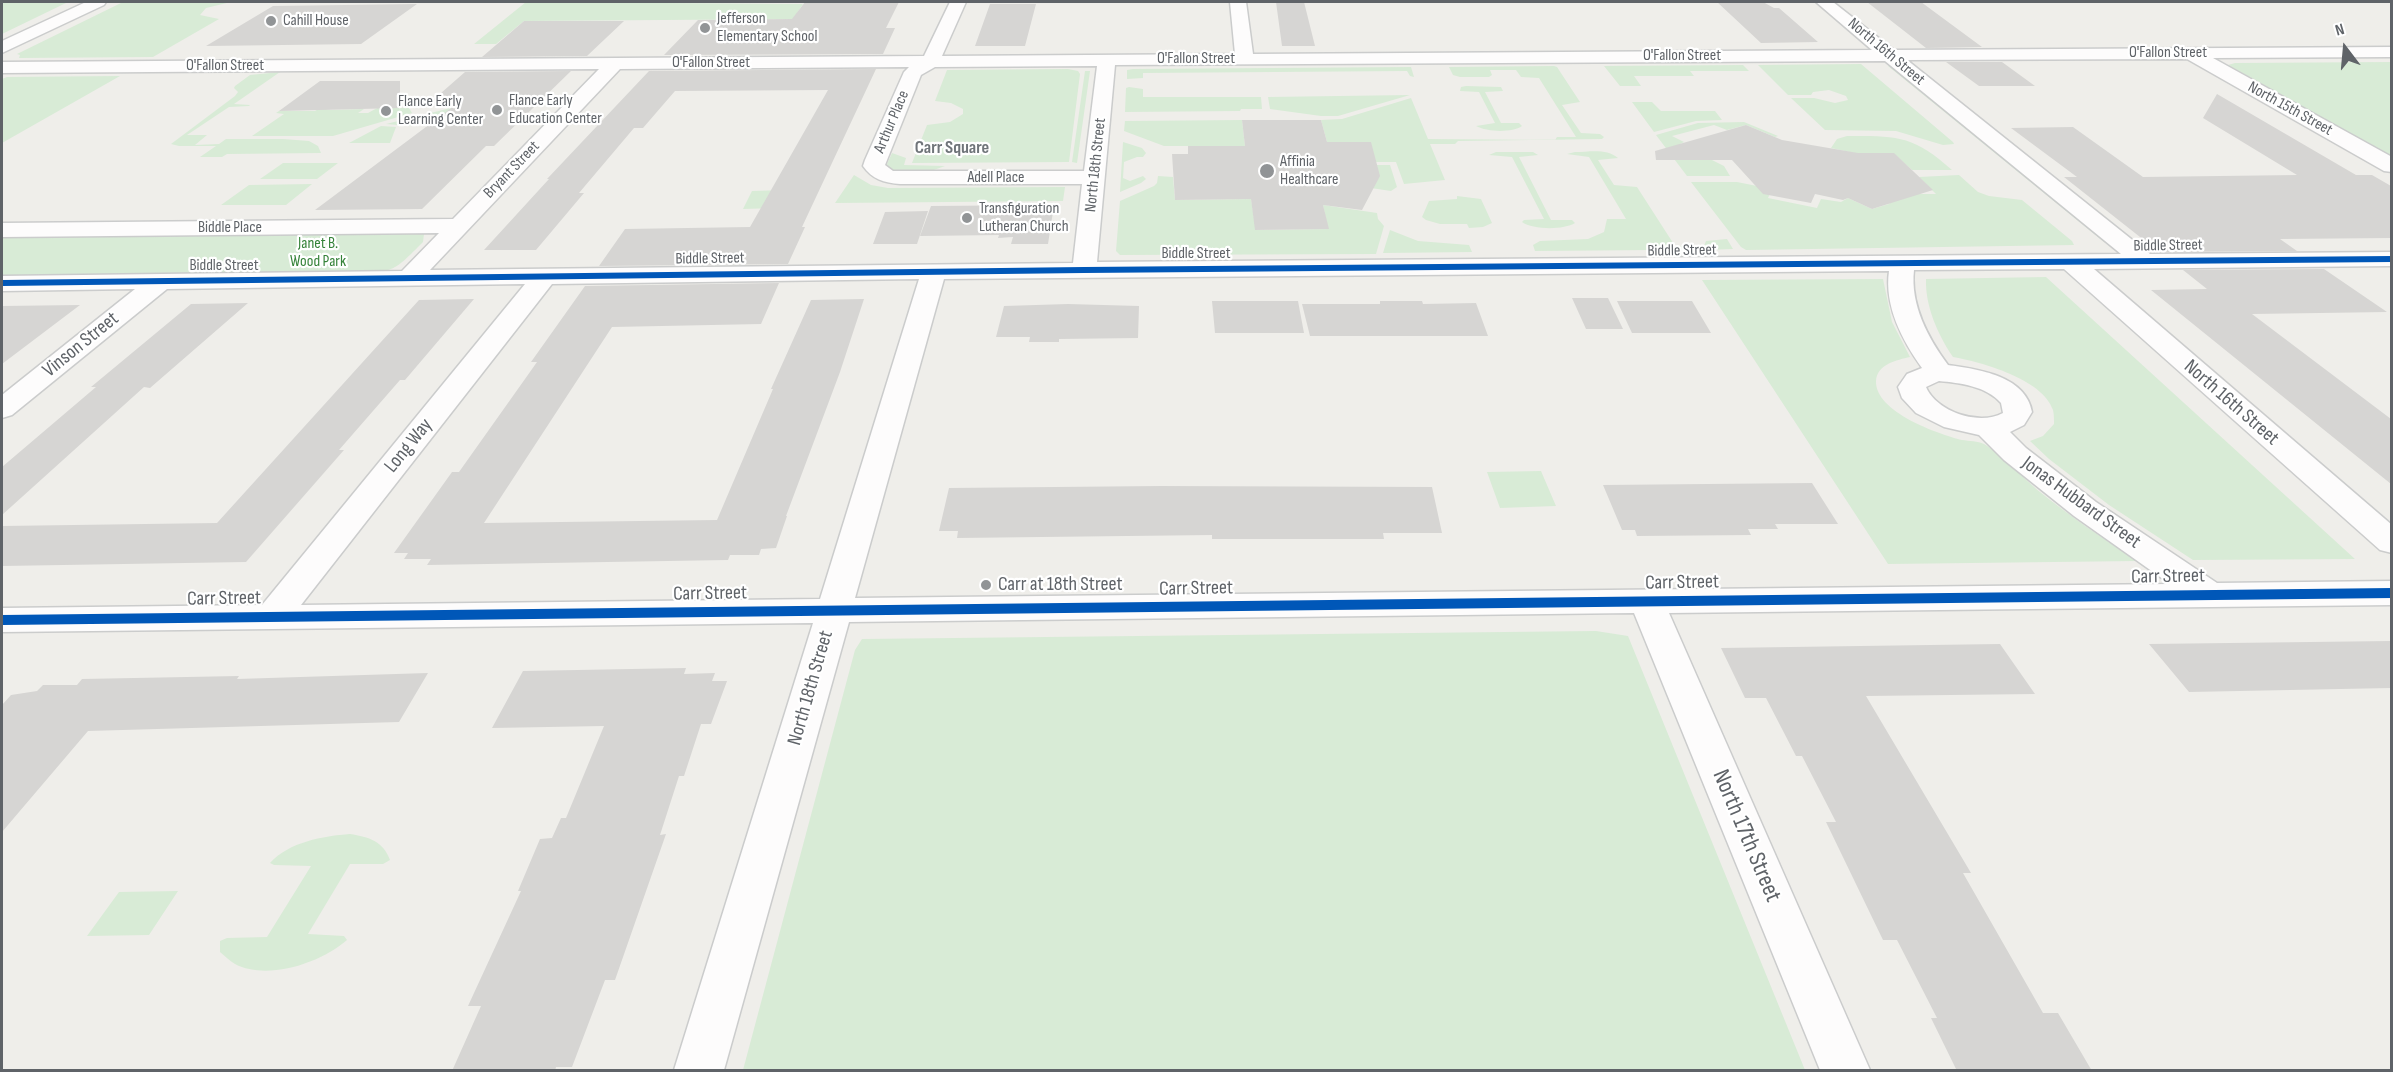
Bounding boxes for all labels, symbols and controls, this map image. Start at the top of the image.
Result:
place label: Jefferson Elementary School [717,9,817,47]
place label: Cahill House [283,11,349,31]
marker: Cahill House [264,14,278,28]
street label: North 16th Street [1844,14,1928,90]
north arrow [2315,18,2375,78]
text: N [2333,20,2347,41]
marker: Jefferson Elementary School [698,21,712,35]
street label: O'Fallon Street [2129,43,2207,63]
street label: O'Fallon Street [1643,46,1721,66]
street label: O'Fallon Street [1157,49,1235,69]
street label: O'Fallon Street [672,53,750,73]
street label: O'Fallon Street [186,56,264,76]
street label: North 15th Street [2244,78,2336,140]
street label: Arthur Place [870,88,914,156]
place label: Flance Early Education Center [509,91,602,129]
place label: Flance Early Learning Center [398,92,483,130]
marker: Flance Early Education Center [490,103,504,117]
marker: Flance Early Learning Center [379,104,393,118]
street label: North 18th Street [1082,117,1110,213]
street label: Bryant Street [480,137,544,203]
district label: Carr Square [915,137,989,159]
place label: Affinia Healthcare [1280,152,1339,190]
marker: Affinia Healthcare [1258,162,1276,180]
street label: Adell Place [968,168,1024,188]
place label: Transfiguration Lutheran Church [979,199,1069,237]
marker: Transfiguration Lutheran Church [960,211,974,225]
street label: Biddle Place [198,218,262,238]
park label: Janet B. Wood Park [290,234,346,272]
street label: Biddle Street [2133,236,2203,256]
street label: Biddle Street [1647,241,1717,261]
street label: Biddle Street [1161,244,1231,264]
street label: Biddle Street [675,249,745,269]
street label: Biddle Street [189,256,259,276]
street label: Vinson Street [38,307,124,383]
street label: North 16th Street [2179,355,2283,451]
street label: Long Way [380,414,438,478]
street label: Jonas Hubbard Street [2017,452,2145,554]
street label: Carr Street [2131,564,2205,590]
street label: Carr Street [1645,570,1719,596]
place label: Carr at 18th Street [998,573,1122,597]
street label: Carr Street [1159,576,1233,602]
marker: Carr at 18th Street [979,578,993,592]
street label: Carr Street [673,581,747,607]
street label: Carr Street [187,586,261,612]
street label: North 18th Street [783,628,839,748]
street label: North 17th Street [1705,765,1787,907]

